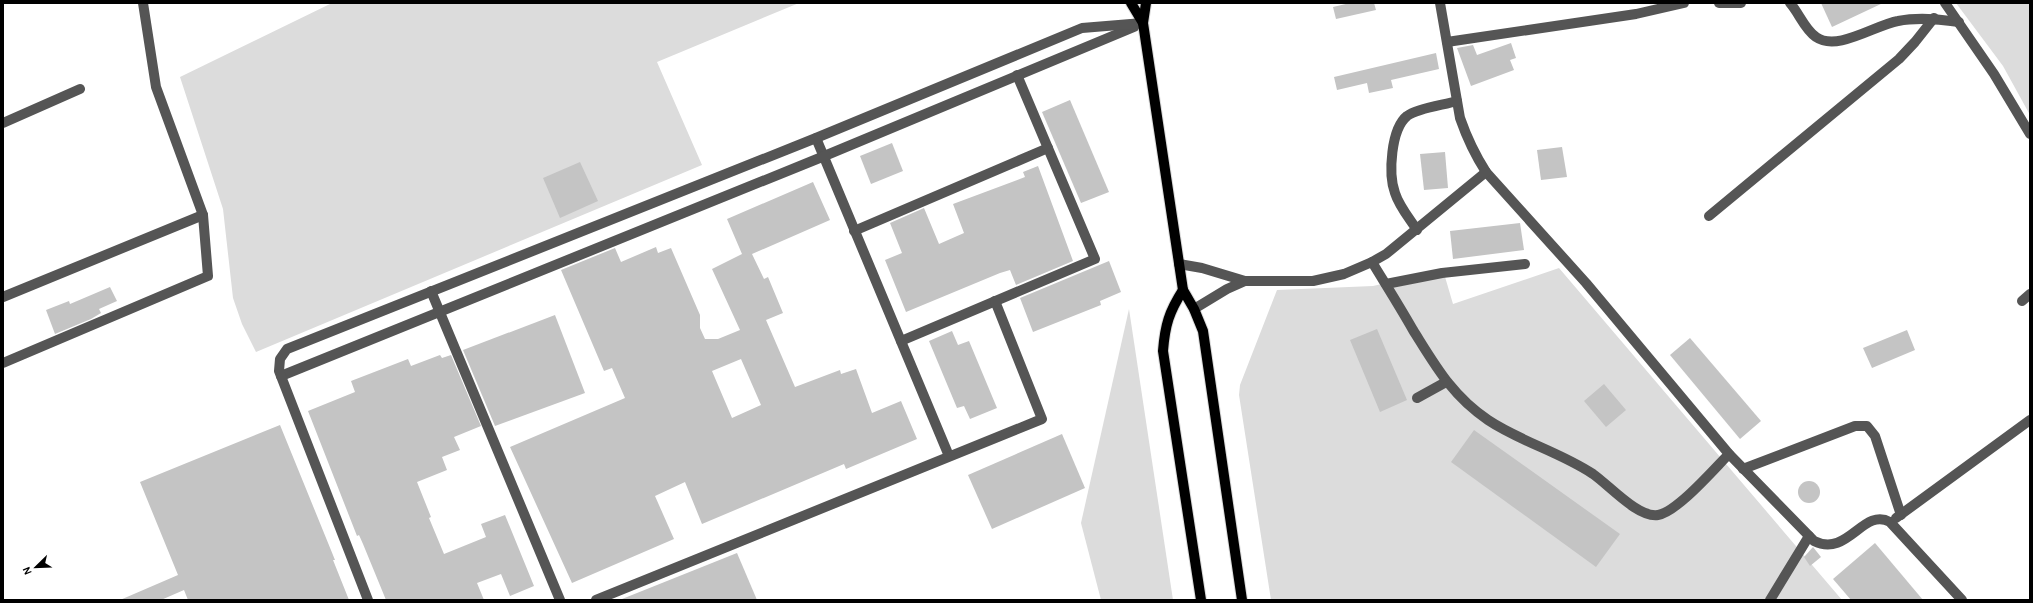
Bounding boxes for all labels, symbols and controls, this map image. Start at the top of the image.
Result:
north arrow [16,547,56,587]
text: N [20,565,35,577]

